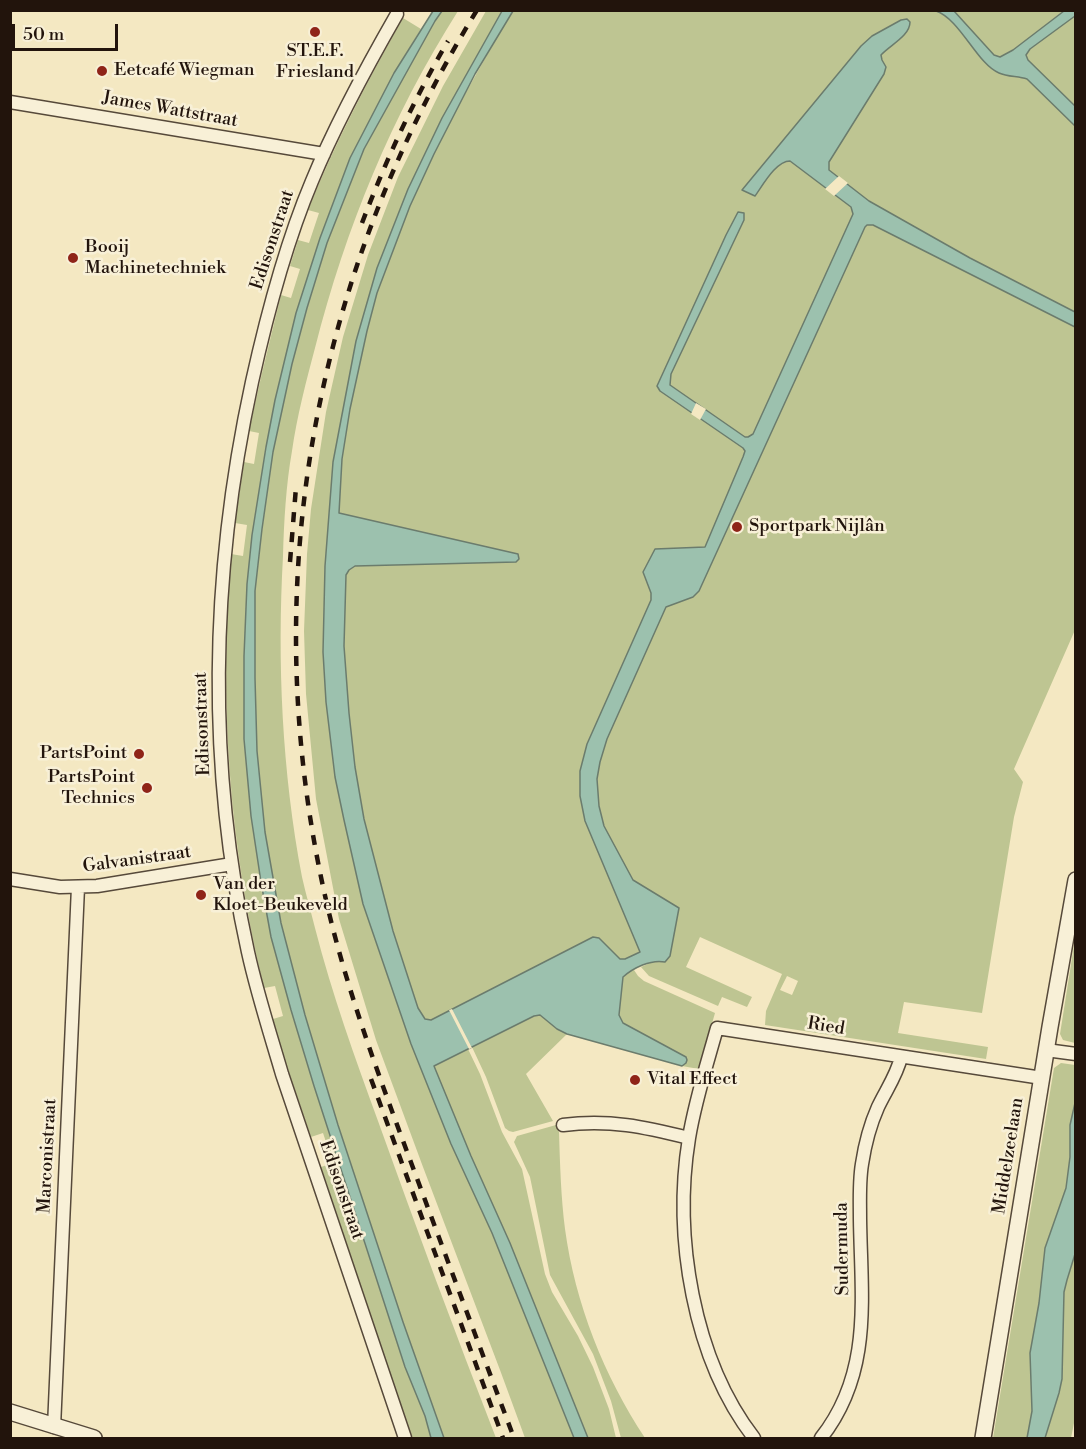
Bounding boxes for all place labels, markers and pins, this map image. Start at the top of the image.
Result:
marker: ST.E.F. Friesland [308,25,322,39]
place label: ST.E.F. Friesland [276,41,354,84]
place label: Eetcafé Wiegman [114,60,254,82]
marker: Eetcafé Wiegman [95,64,109,78]
place label: Booij Machinetechniek [85,237,226,280]
marker: Booij Machinetechniek [66,251,80,265]
place label: Sportpark Nijlân [749,516,885,538]
marker: Sportpark Nijlân [730,520,744,534]
place label: PartsPoint [40,743,127,765]
marker: PartsPoint [132,747,146,761]
place label: PartsPoint Technics [48,767,135,810]
marker: PartsPoint Technics [140,781,154,795]
place label: Van der Kloet-Beukeveld [213,874,348,916]
marker: Van der Kloet-Beukeveld [194,888,208,902]
place label: Vital Effect [647,1069,738,1091]
marker: Vital Effect [628,1073,642,1087]

